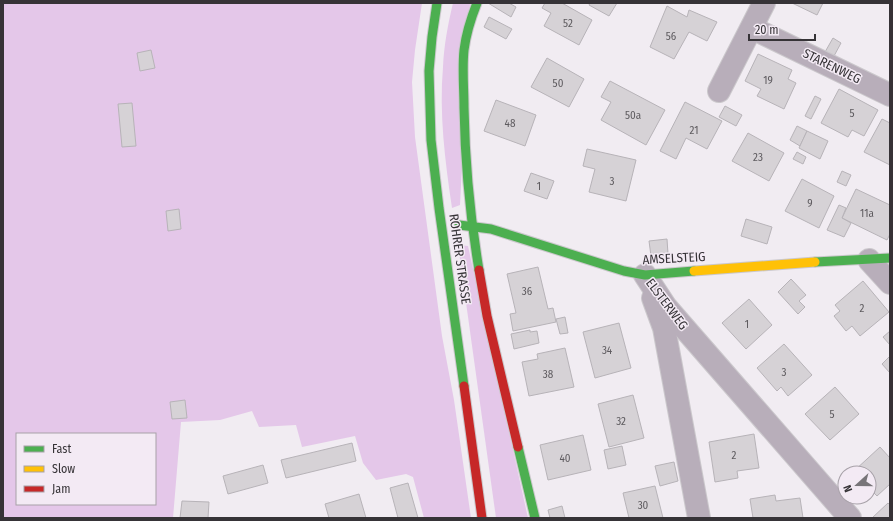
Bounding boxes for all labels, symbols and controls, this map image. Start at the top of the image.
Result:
scale bar [749,16,815,42]
house number: 52 [563,17,573,30]
text: 20 m [755,23,779,37]
house number: 56 [666,30,677,43]
street label: STARENWEG [801,46,863,86]
house number: 19 [763,74,773,87]
house number: 50 [553,77,564,90]
house number: 5 [849,107,855,120]
house number: 50a [625,109,641,122]
house number: 48 [505,117,516,130]
house number: 21 [690,124,698,137]
house number: 23 [753,151,763,164]
house number: 3 [610,175,615,188]
house number: 1 [537,180,541,193]
house number: 9 [807,197,813,210]
house number: 11a [860,207,874,220]
street label: ROHRER STRASSE [446,213,474,305]
street label: AMSELSTEIG [642,249,706,267]
street label: ELSTERWEG [643,275,691,333]
house number: 36 [522,285,533,298]
house number: 2 [860,302,865,315]
house number: 1 [745,318,749,331]
house number: 34 [602,344,613,357]
house number: 3 [782,366,787,379]
house number: 38 [543,368,554,381]
house number: 5 [829,408,835,421]
house number: 32 [616,415,626,428]
legend [16,433,156,505]
text: Fast [52,442,71,456]
house number: 2 [732,449,737,462]
house number: 40 [559,452,571,465]
text: Slow [52,462,75,476]
north arrow [837,465,877,505]
text: Jam [52,482,70,496]
text: N [841,483,855,494]
house number: 30 [638,499,649,512]

